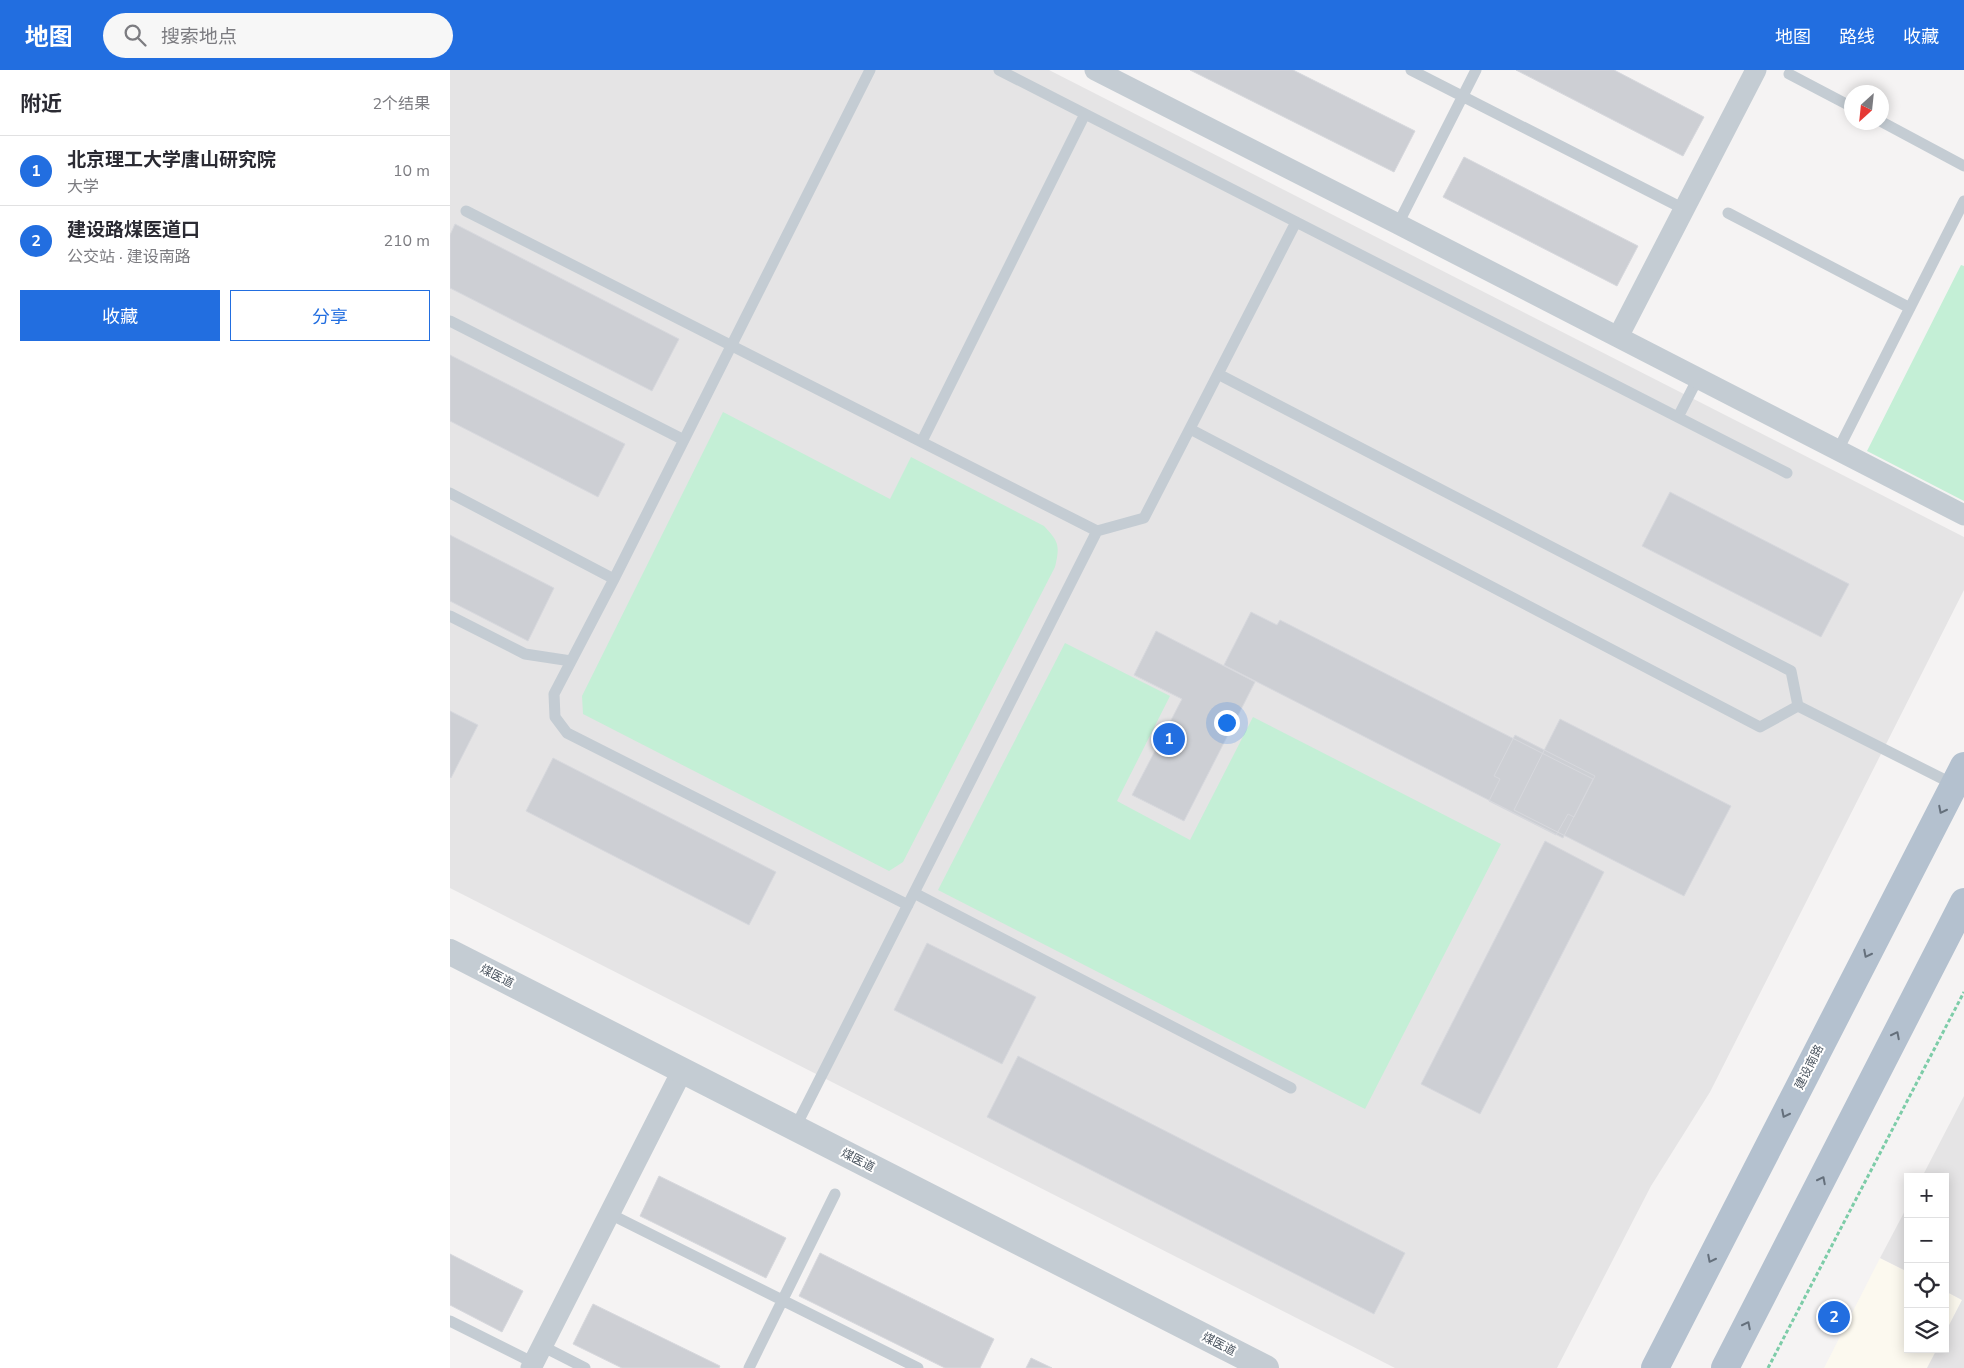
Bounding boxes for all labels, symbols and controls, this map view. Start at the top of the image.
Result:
search box [103,13,453,58]
text: 地图 [25,21,73,53]
icon: search [121,21,149,49]
text: 搜索地点 [161,24,237,50]
text: 地图 [1775,25,1811,49]
text: 路线 [1839,25,1875,49]
text: 收藏 [1903,25,1939,49]
north arrow [1844,85,1889,130]
text: 附近 [20,90,62,118]
text: 2个结果 [372,93,430,115]
text: 北京理工大学唐山研究院 [67,147,276,173]
text: 1 [31,160,41,182]
text: 10 m [393,160,430,182]
text: 大学 [67,176,99,198]
text: 建设路煤医道口 [67,217,200,243]
text: 2 [31,230,41,252]
text: 210 m [383,230,430,252]
text: 公交站 · 建设南路 [67,246,191,268]
button: 收藏 [20,290,220,341]
button: 分享 [230,290,430,341]
your location [1214,710,1240,736]
pin: 1 [1153,720,1185,758]
one-way arrow [1938,804,1948,813]
one-way arrow [1863,949,1873,958]
street label: 煤医道 [477,961,517,991]
one-way arrow [1890,1032,1900,1041]
street label: 建设南路 [1791,1042,1827,1092]
one-way arrow [1781,1109,1791,1118]
street label: 煤医道 [838,1145,878,1175]
map controls [1904,1173,1949,1353]
button: + [1904,1173,1949,1218]
one-way arrow [1816,1176,1826,1185]
button: − [1904,1218,1949,1263]
one-way arrow [1707,1254,1717,1263]
button: locate [1904,1263,1949,1308]
pin: 2 [1818,1298,1850,1336]
button: layers [1904,1308,1949,1353]
one-way arrow [1741,1321,1751,1330]
street label: 煤医道 [1199,1329,1239,1359]

